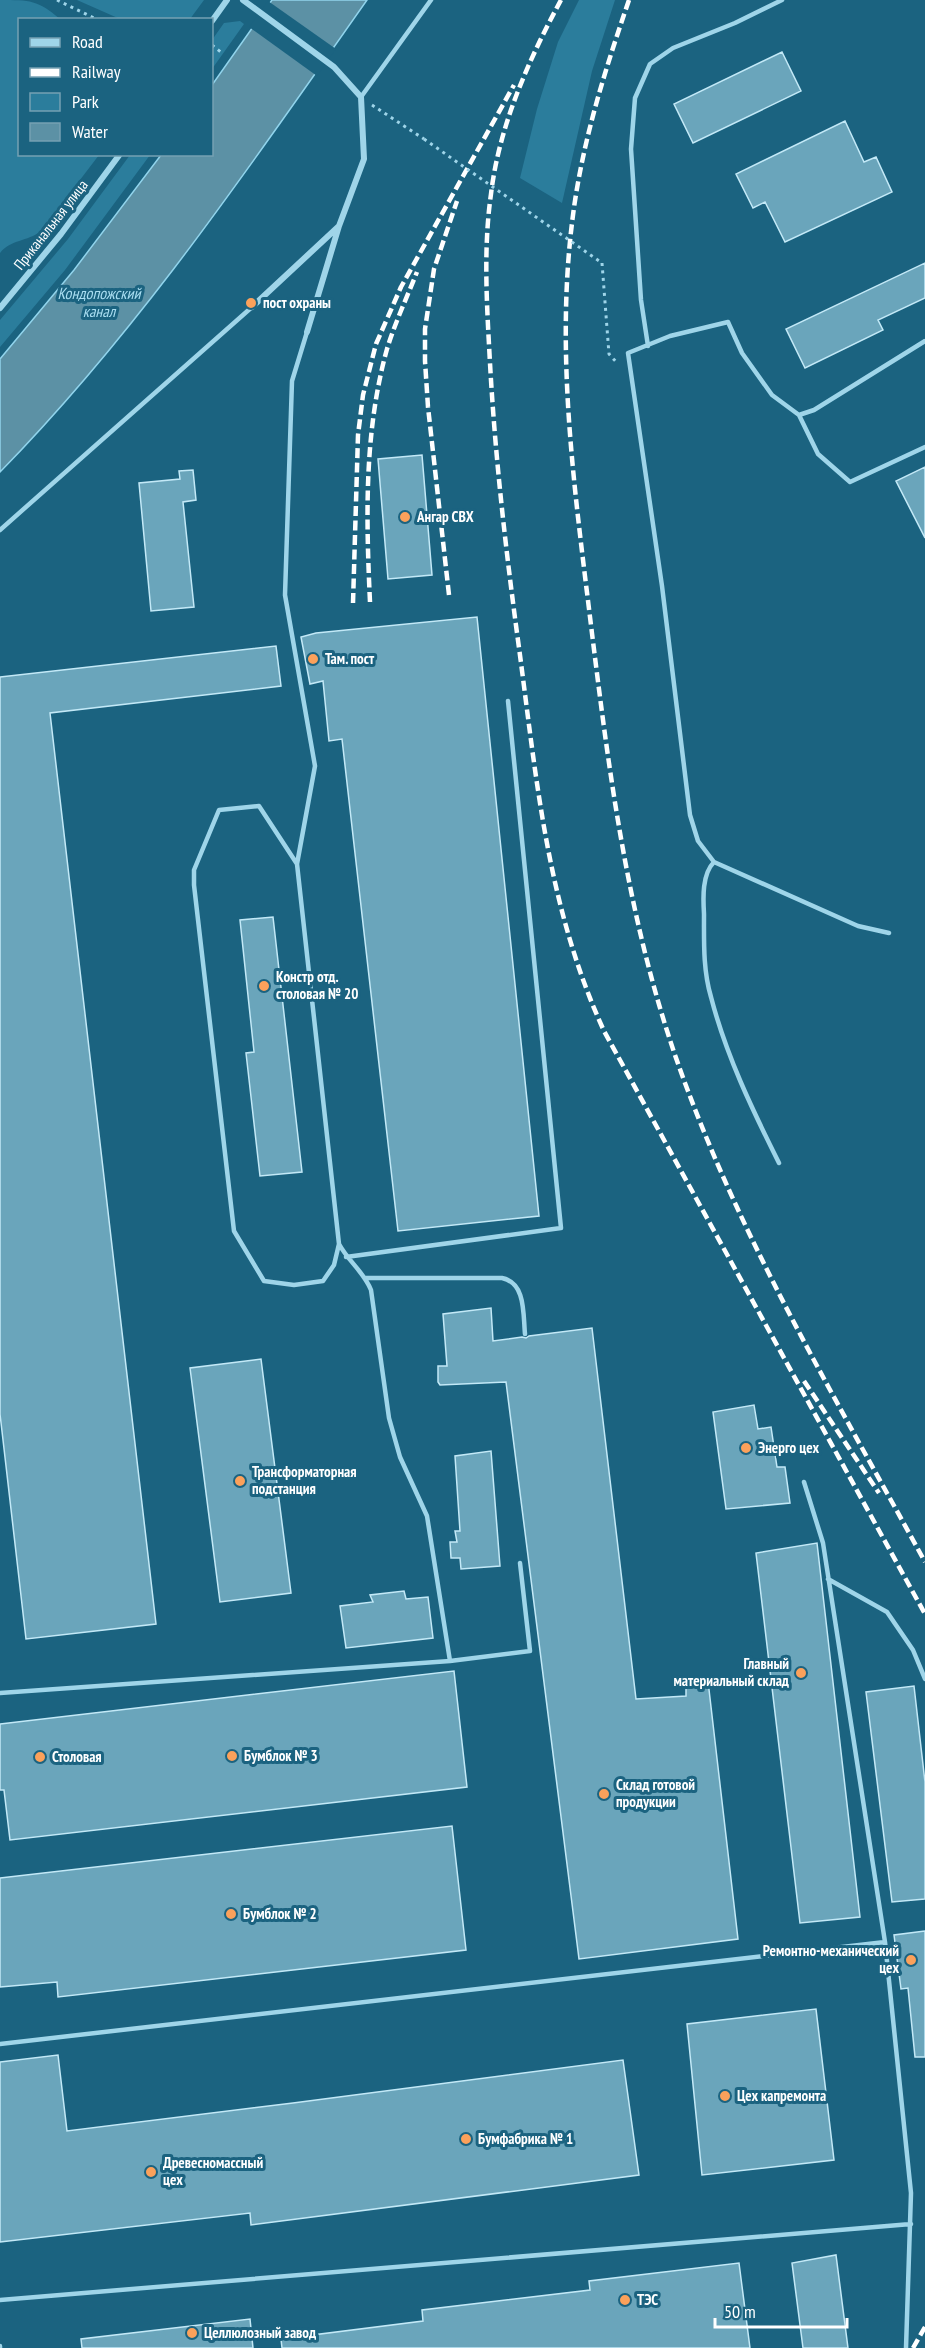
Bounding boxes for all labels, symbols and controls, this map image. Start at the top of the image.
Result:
legend [18,18,213,156]
text: Road [72,30,103,53]
text: Railway [72,60,121,83]
text: Park [72,90,99,113]
text: Water [72,120,108,143]
street label: Приканальная улица [9,176,92,274]
water label: Кондопожский канал [57,283,142,321]
place label: пост охраны [263,293,331,312]
marker: пост охраны [244,296,258,310]
place label: Ангар СВХ [416,507,474,526]
marker: Ангар СВХ [398,510,412,524]
place label: Там. пост [325,649,375,668]
marker: Там. пост [306,652,320,666]
place label: Констр отд. столовая № 20 [276,967,358,1003]
marker: Констр отд. столовая № 20 [257,979,271,993]
place label: Энерго цех [758,1438,820,1457]
marker: Энерго цех [739,1441,753,1455]
place label: Трансформаторная подстанция [252,1462,357,1498]
marker: Трансформаторная подстанция [233,1474,247,1488]
place label: Главный материальный склад [674,1654,789,1690]
marker: Главный материальный склад [794,1666,808,1680]
place label: Бумблок № 3 [244,1746,318,1765]
place label: Столовая [52,1747,102,1766]
marker: Бумблок № 3 [225,1749,239,1763]
marker: Столовая [33,1750,47,1764]
place label: Склад готовой продукции [616,1775,695,1811]
marker: Склад готовой продукции [597,1787,611,1801]
place label: Бумблок № 2 [243,1904,317,1923]
marker: Бумблок № 2 [224,1907,238,1921]
place label: Ремонтно-механический цех [763,1941,899,1977]
marker: Ремонтно-механический цех [904,1953,918,1967]
place label: Цех капремонта [737,2086,826,2105]
marker: Цех капремонта [718,2089,732,2103]
place label: Бумфабрика № 1 [478,2129,573,2148]
marker: Бумфабрика № 1 [459,2132,473,2146]
place label: Древесномассный цех [163,2153,263,2189]
marker: Древесномассный цех [144,2165,158,2179]
place label: ТЭС [637,2290,658,2309]
scale bar [715,2291,847,2329]
marker: ТЭС [618,2293,632,2307]
text: 50 m [724,2300,756,2323]
place label: Целлюлозный завод [204,2323,316,2342]
marker: Целлюлозный завод [185,2326,199,2340]

